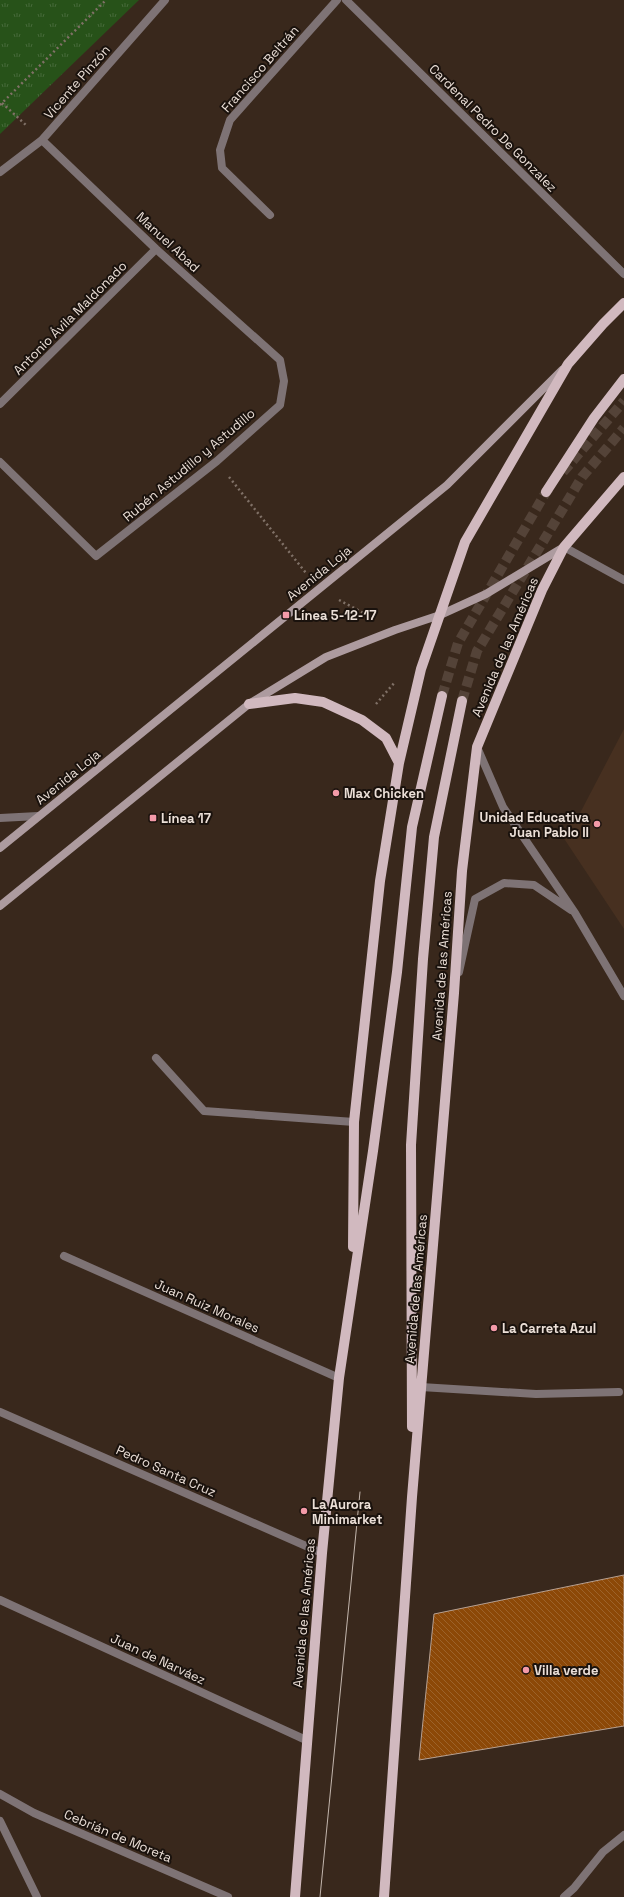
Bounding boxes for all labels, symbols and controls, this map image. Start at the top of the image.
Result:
street label: Francisco Beltrán [218,22,302,116]
street label: Vicente Pinzón [40,41,114,123]
street label: Cardenal Pedro De Gonzalez [425,60,561,196]
street label: Manuel Abad [133,208,203,276]
street label: Antonio Ávila Maldonado [9,257,131,379]
street label: Rubén Astudillo y Astudillo [119,405,259,525]
street label: Avenida Loja [283,541,355,604]
street label: Avenida de las Américas [468,575,542,719]
place label: Línea 5-12-17 [294,607,377,624]
marker: Línea 5-12-17 [281,610,291,620]
street label: Avenida Loja [32,745,104,808]
place label: Max Chicken [344,785,424,802]
marker: Max Chicken [331,788,341,798]
place label: Unidad Educativa Juan Pablo II [479,809,589,841]
place label: Línea 17 [161,810,211,827]
marker: Línea 17 [148,813,158,823]
marker: Unidad Educativa Juan Pablo II [592,819,602,829]
street label: Avenida de las Américas [428,890,456,1041]
street label: Avenida de las Américas [401,1213,431,1364]
street label: Juan Ruiz Morales [152,1275,262,1337]
place label: La Carreta Azul [502,1320,596,1337]
marker: La Carreta Azul [489,1323,499,1333]
street label: Pedro Santa Cruz [113,1441,219,1501]
place label: La Aurora Minimarket [312,1496,382,1528]
marker: La Aurora Minimarket [299,1506,309,1516]
street label: Avenida de las Américas [289,1537,319,1688]
street label: Juan de Narváez [108,1630,208,1689]
place label: Villa verde [534,1662,598,1679]
marker: Villa verde [521,1665,531,1675]
street label: Cebrián de Moreta [62,1806,175,1867]

